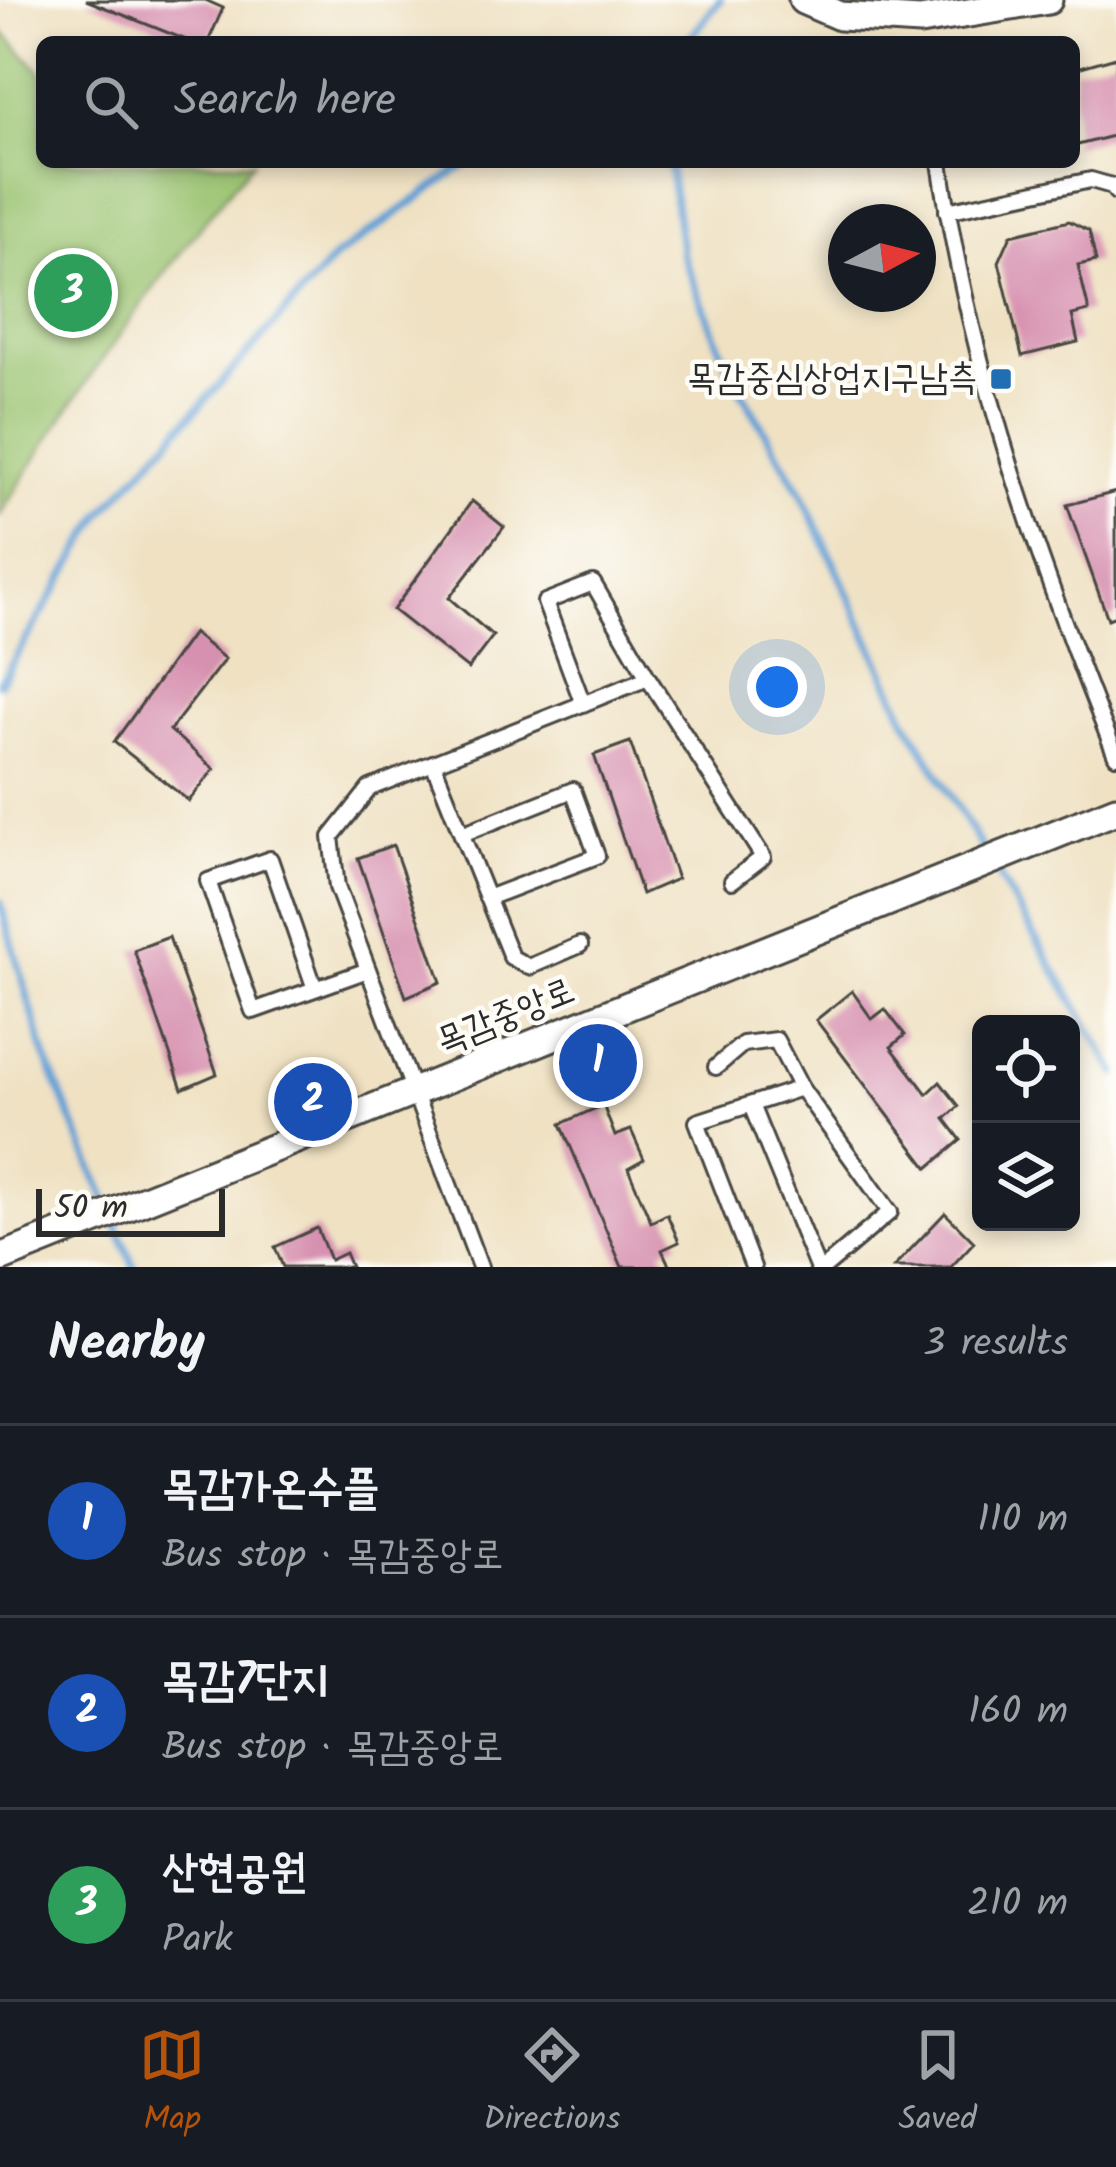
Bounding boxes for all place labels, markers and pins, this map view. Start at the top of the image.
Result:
pin: 3 [34,248,112,338]
place label: 목감중심상업지구남측 [687,351,977,408]
marker: 목감중심상업지구남측 [988,366,1014,392]
pin: 1 [559,1018,637,1108]
pin: 2 [274,1057,352,1147]

